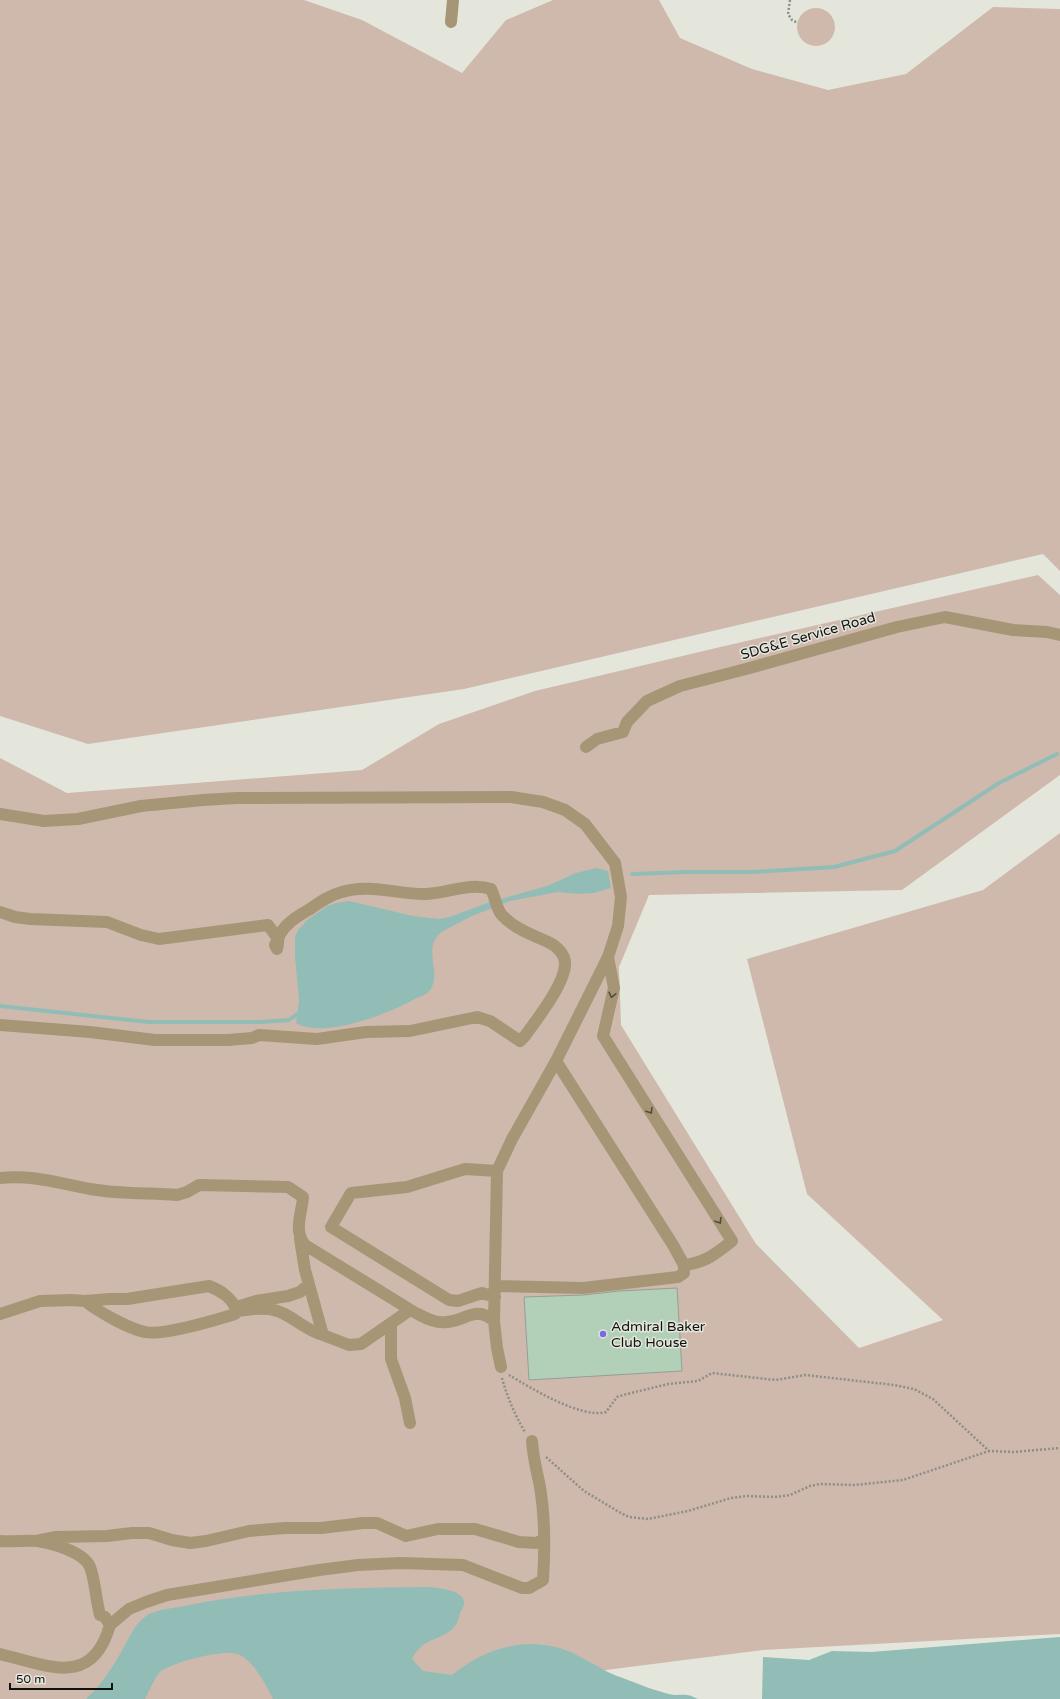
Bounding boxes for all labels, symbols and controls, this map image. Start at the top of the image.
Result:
street label: SDG&E Service Road [739,609,877,663]
one-way arrow [609,992,617,998]
one-way arrow [645,1107,652,1114]
one-way arrow [714,1217,722,1224]
place label: Admiral Baker Club House [611,1318,706,1351]
marker: Admiral Baker Club House [598,1329,608,1339]
scale bar [10,1665,112,1691]
text: 50 m [16,1672,45,1686]

